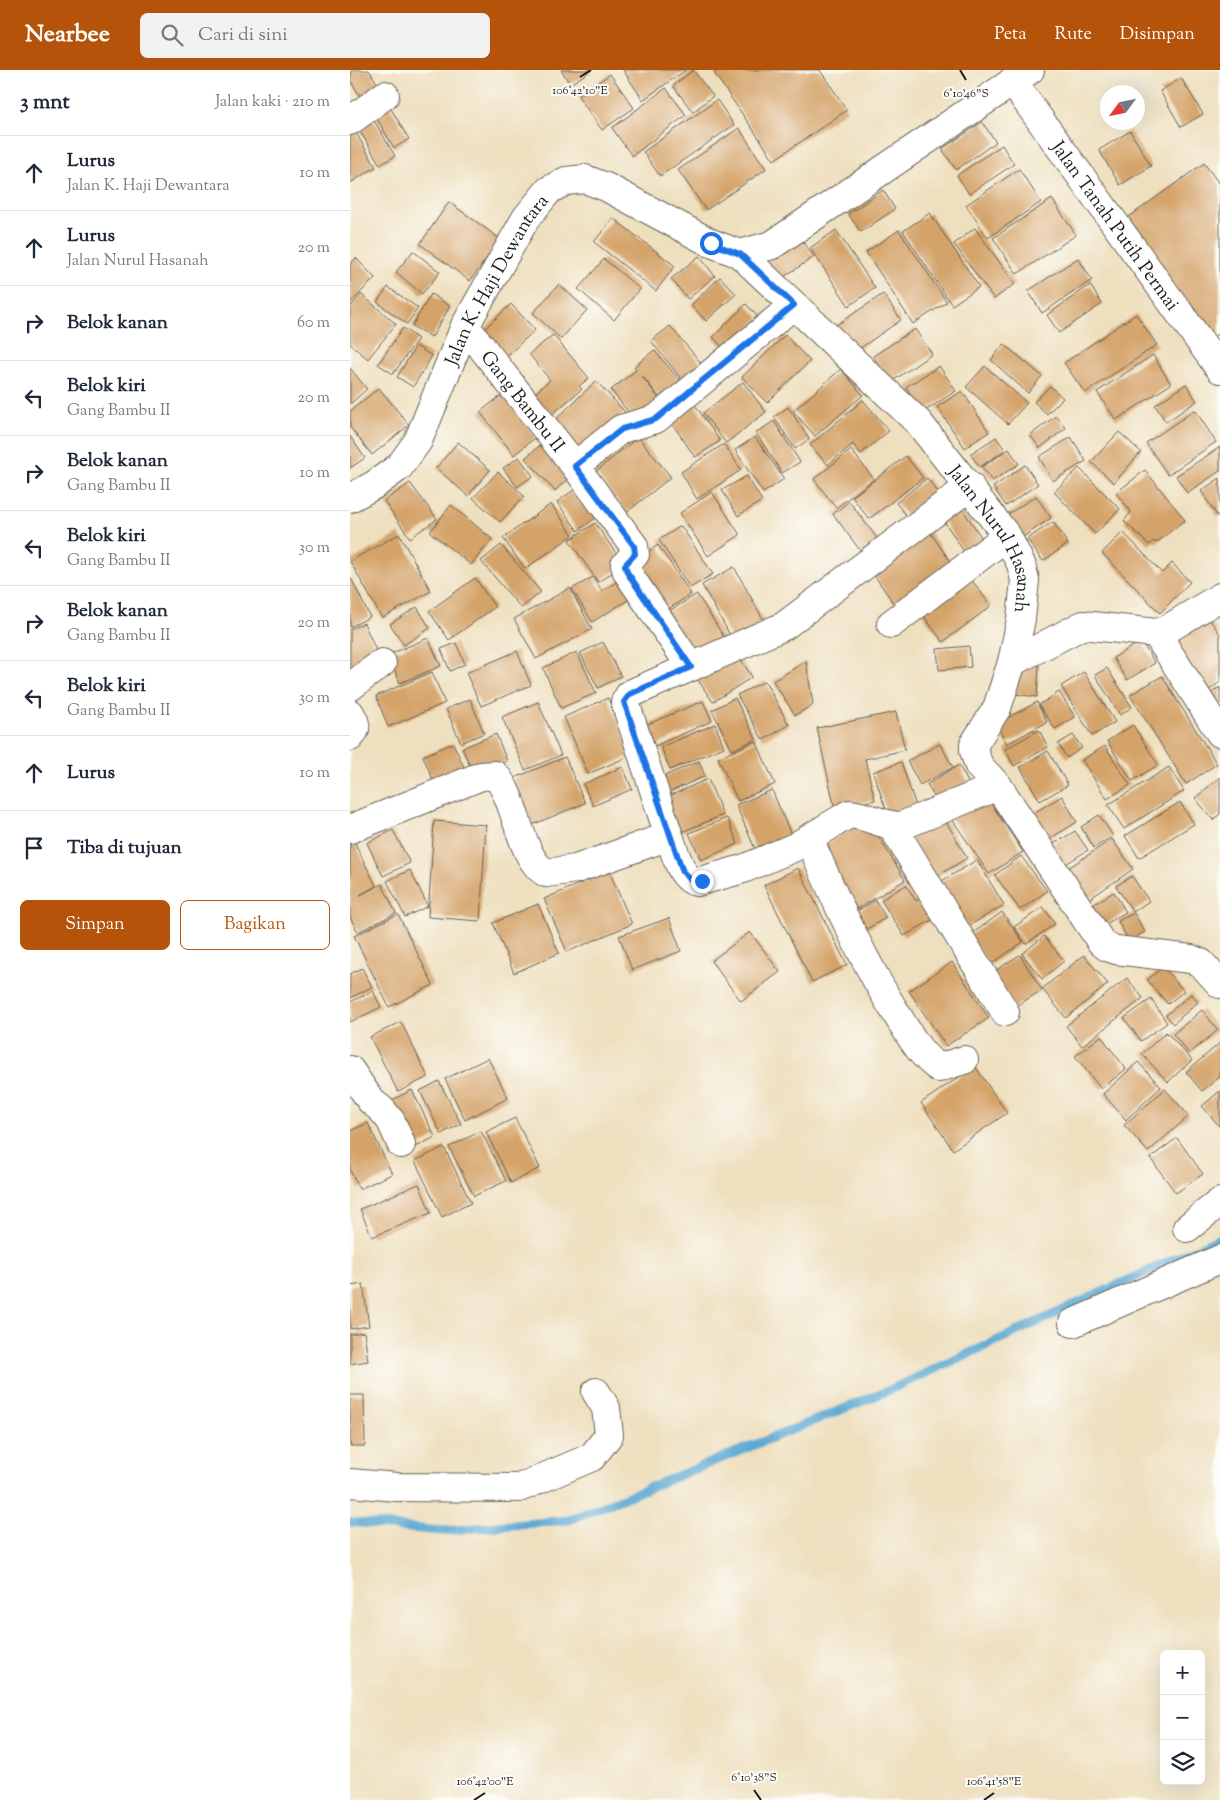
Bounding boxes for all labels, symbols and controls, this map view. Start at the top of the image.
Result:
search box [140,13,490,58]
text: Nearbee [25,18,110,52]
icon: search [158,21,186,49]
text: Cari di sini [198,22,288,49]
text: Peta [994,22,1026,48]
text: Rute [1054,22,1092,48]
text: Disimpan [1120,22,1195,48]
text: 106°42'10"E [552,82,609,100]
text: 6°10'46"S [943,85,989,103]
north arrow [1100,85,1145,130]
text: 3 mnt [20,88,70,118]
text: Jalan kaki · 210 m [215,91,330,114]
street label: Jalan Tanah Putih Permai [1043,135,1185,317]
text: Lurus [67,148,115,175]
icon: ahead [20,159,48,187]
text: 10 m [300,162,330,185]
text: Jalan K. Haji Dewantara [67,175,230,198]
street label: Jalan K. Haji Dewantara [439,189,556,371]
text: Lurus [67,223,115,250]
route start [700,232,723,255]
icon: ahead [20,234,48,262]
text: 20 m [297,237,330,260]
text: Jalan Nurul Hasanah [67,250,209,273]
icon: right [20,309,48,337]
text: Belok kanan [67,310,168,337]
text: 60 m [297,312,330,335]
street label: Gang Bambu II [473,346,570,459]
text: Belok kiri [67,373,146,400]
icon: left [20,384,48,412]
text: 20 m [297,387,330,410]
text: Gang Bambu II [67,400,170,423]
text: Belok kanan [67,448,168,475]
icon: right [20,459,48,487]
street label: Jalan Nurul Hasanah [940,459,1036,614]
text: 10 m [300,462,330,485]
text: Gang Bambu II [67,475,170,498]
text: Belok kiri [67,523,146,550]
icon: left [20,534,48,562]
text: 30 m [299,537,330,560]
text: Gang Bambu II [67,550,170,573]
text: Belok kanan [67,598,168,625]
icon: right [20,609,48,637]
text: 20 m [297,612,330,635]
text: Gang Bambu II [67,625,170,648]
text: Belok kiri [67,673,146,700]
icon: left [20,684,48,712]
text: 30 m [299,687,330,710]
text: Gang Bambu II [67,700,170,723]
icon: ahead [20,759,48,787]
text: Lurus [67,760,115,787]
text: 10 m [300,762,330,785]
icon: arrive [20,834,48,862]
text: Tiba di tujuan [67,835,182,862]
route end [691,870,714,893]
button: Simpan [20,900,170,950]
button: Bagikan [180,900,330,950]
map controls [1160,1650,1205,1785]
button: + [1160,1650,1205,1695]
button: − [1160,1695,1205,1740]
button: layers [1160,1740,1205,1785]
text: 6°10'38"S [731,1769,777,1787]
text: 106°42'00"E [456,1773,514,1791]
text: 106°41'58"E [967,1773,1022,1791]

